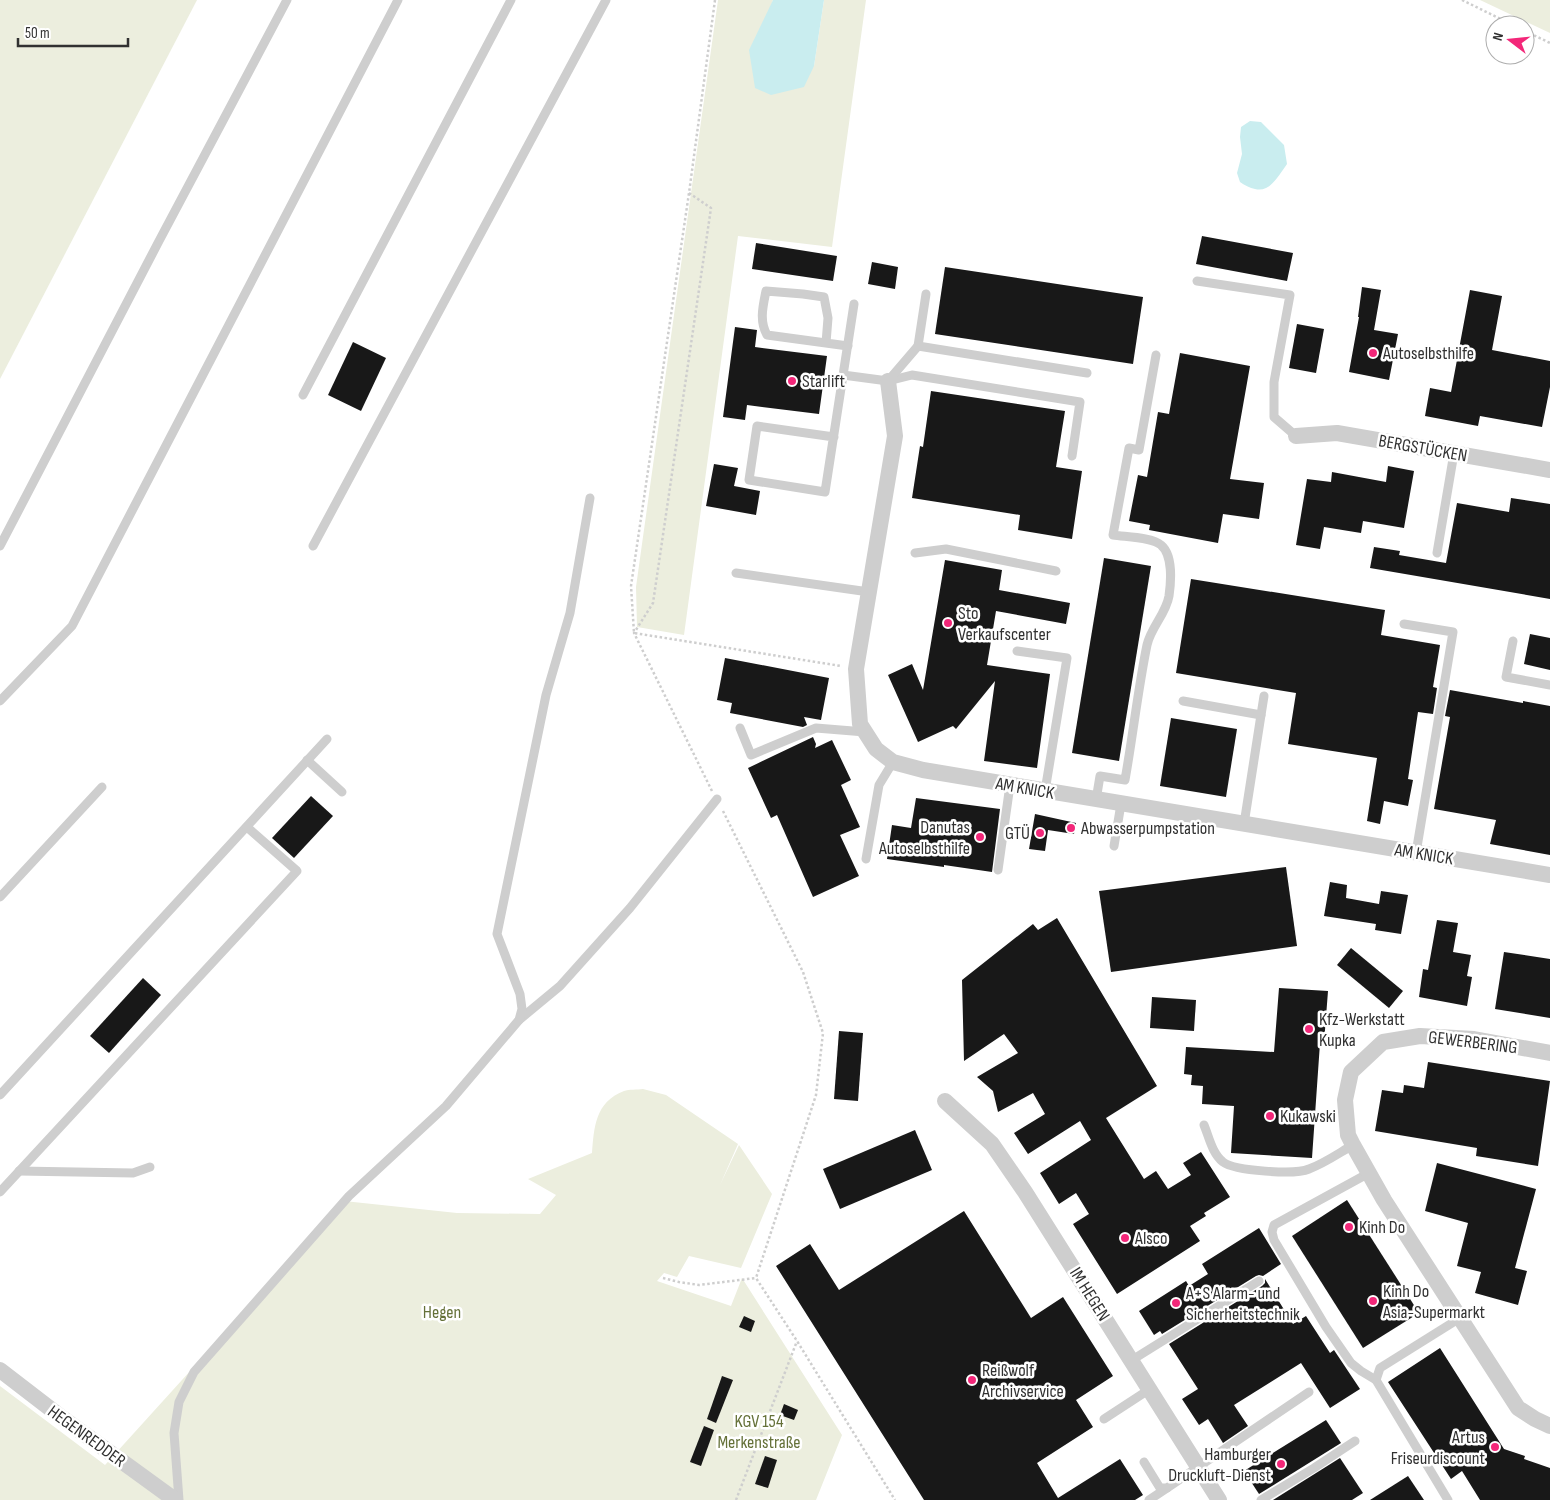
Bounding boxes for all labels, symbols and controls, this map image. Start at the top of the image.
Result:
scale bar [18,15,128,47]
north arrow [1485,15,1535,65]
text: 50 m [25,24,50,43]
text: N [1489,31,1507,42]
place label: Autoselbsthilfe [1382,343,1474,364]
marker: Autoselbsthilfe [1367,347,1379,359]
place label: Starlift [802,371,845,392]
marker: Starlift [786,375,798,387]
street label: BERGSTÜCKEN [1377,430,1469,467]
place label: Sto Verkaufscenter [958,603,1051,645]
marker: Sto Verkaufscenter [942,617,954,629]
street label: AM KNICK [993,773,1057,804]
place label: Danutas Autoselbsthilfe [878,817,970,859]
place label: Abwasserpumpstation [1080,818,1215,839]
marker: Abwasserpumpstation [1065,822,1077,834]
place label: GTÜ [1005,823,1030,844]
marker: GTÜ [1034,827,1046,839]
marker: Danutas Autoselbsthilfe [974,831,986,843]
street label: AM KNICK [1392,839,1456,870]
place label: Kfz-Werkstatt Kupka [1319,1009,1405,1051]
marker: Kfz-Werkstatt Kupka [1303,1023,1315,1035]
street label: GEWERBERING [1427,1027,1519,1058]
place label: Kukawski [1280,1106,1336,1127]
marker: Kukawski [1264,1110,1276,1122]
place label: Kinh Do [1359,1217,1405,1238]
marker: Kinh Do [1343,1221,1355,1233]
place label: Alsco [1134,1228,1167,1249]
marker: Alsco [1119,1232,1131,1244]
street label: IM HEGEN [1065,1264,1114,1325]
place label: Kinh Do Asia-Supermarkt [1382,1281,1486,1323]
place label: A+S Alarm- und Sicherheitstechnik [1185,1283,1300,1325]
marker: Kinh Do Asia-Supermarkt [1367,1295,1379,1307]
marker: A+S Alarm- und Sicherheitstechnik [1170,1297,1182,1309]
park label: Hegen [423,1302,461,1323]
place label: Reißwolf Archivservice [981,1360,1064,1402]
marker: Reißwolf Archivservice [966,1374,978,1386]
street label: HEGENREDDER [44,1401,130,1472]
park label: KGV 154 Merkenstraße [717,1411,801,1453]
place label: Artus Friseurdiscount [1391,1427,1485,1469]
marker: Artus Friseurdiscount [1489,1441,1501,1453]
place label: Hamburger Druckluft-Dienst [1168,1444,1272,1486]
marker: Hamburger Druckluft-Dienst [1275,1458,1287,1470]

